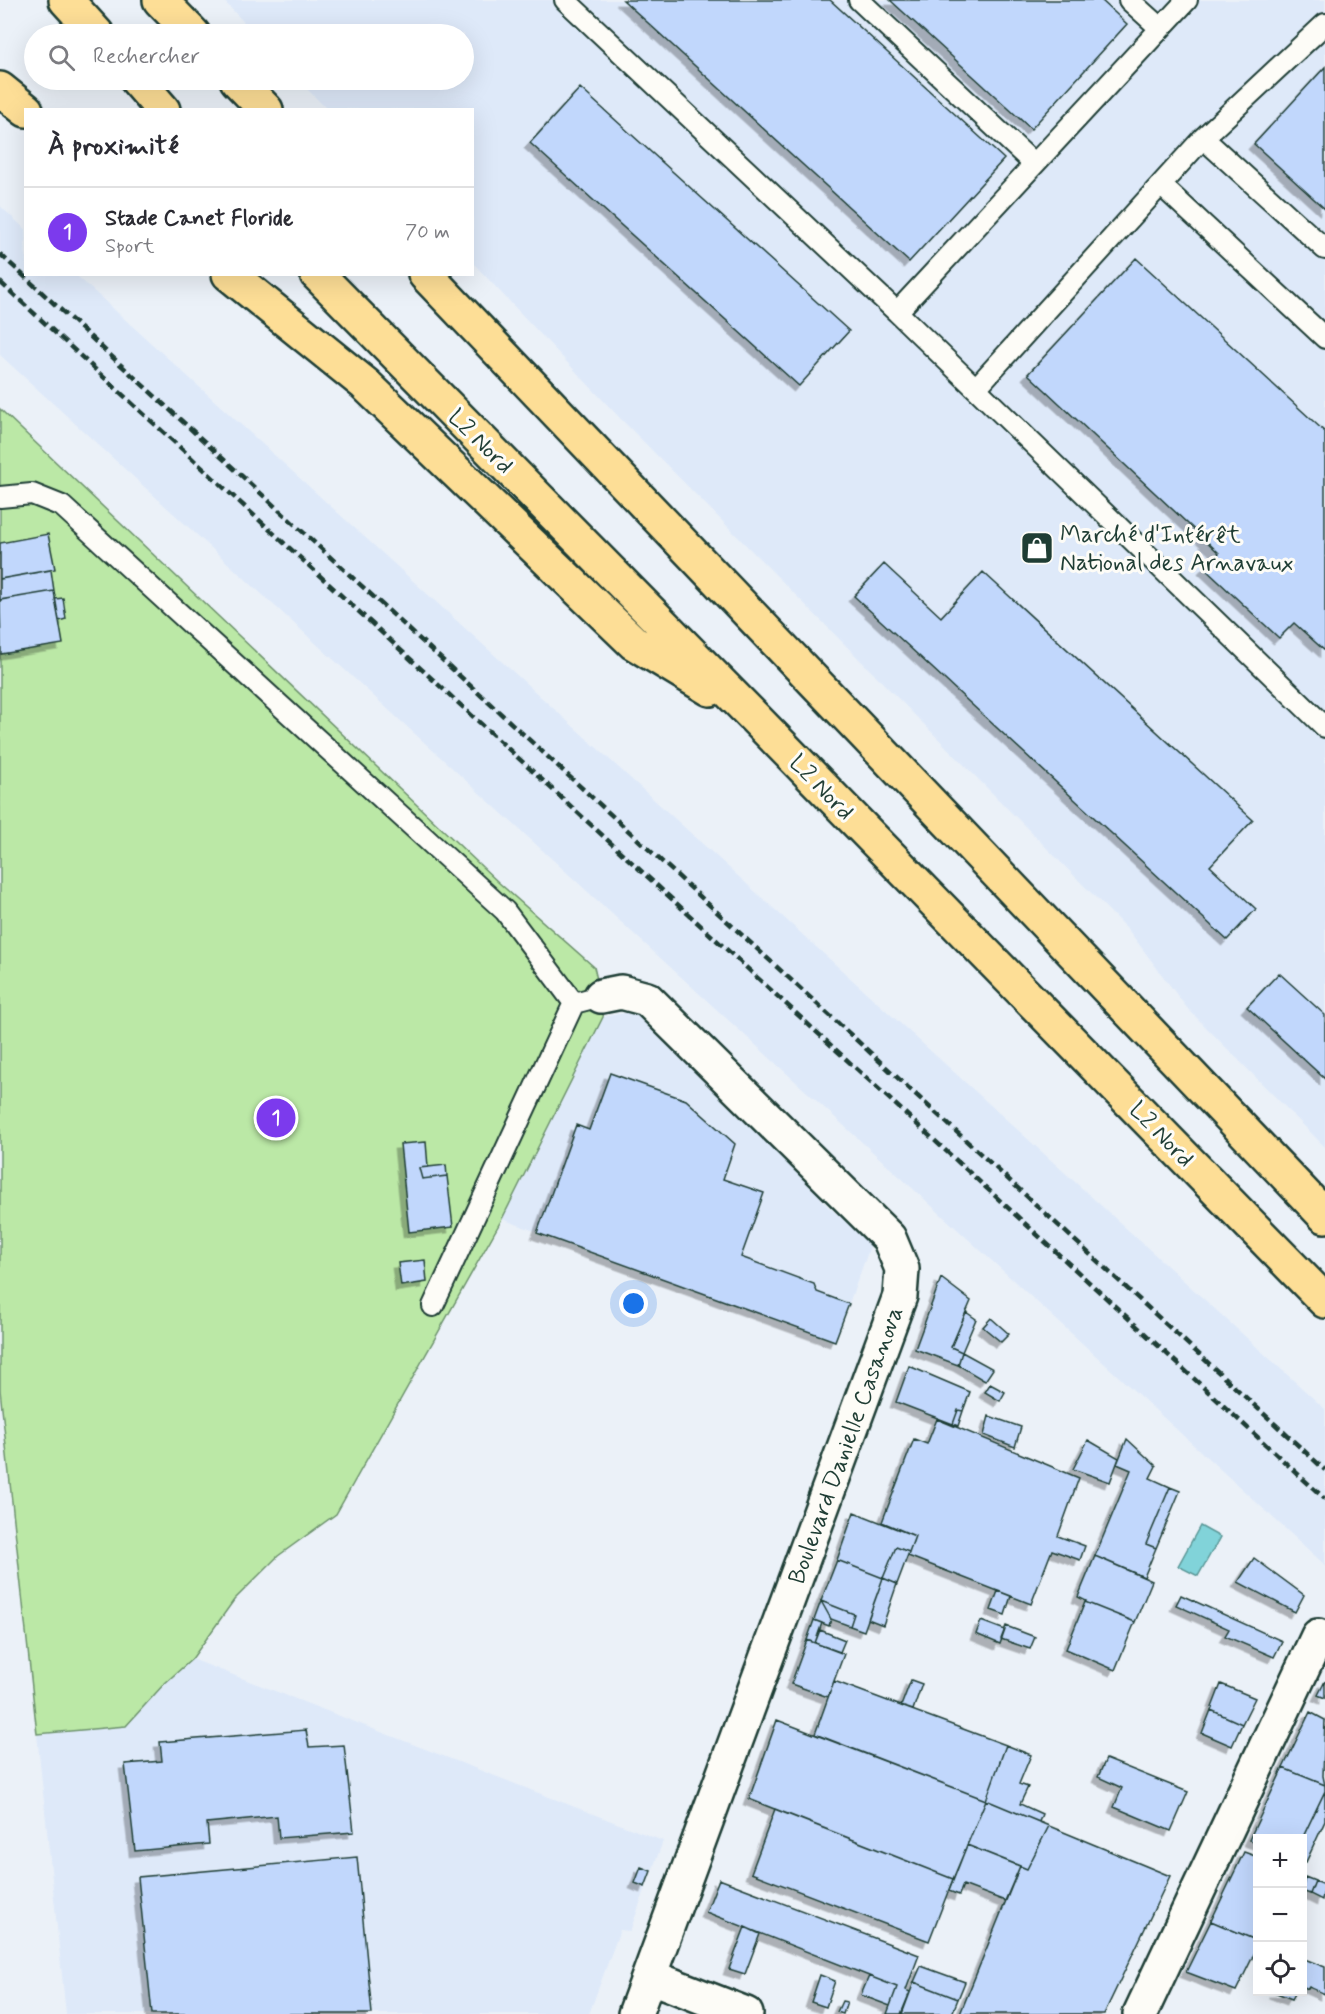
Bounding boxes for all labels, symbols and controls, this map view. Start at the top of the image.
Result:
search box [24,24,474,90]
icon: search [45,41,78,74]
text: Rechercher [93,43,200,71]
text: À proximité [48,130,179,164]
text: Stade Canet Floride [105,205,293,233]
text: 1 [63,219,72,246]
text: 70 m [405,219,450,246]
text: Sport [105,233,154,260]
street label: L2 Nord [441,403,519,481]
place label: Marché d'Intérêt National des Arnavaux [1060,520,1294,579]
shop icon: Marché d'Intérêt National des Arnavaux [1019,530,1055,566]
street label: L2 Nord [782,748,860,828]
street label: L2 Nord [1122,1095,1200,1175]
pin: 1 [256,1096,296,1140]
your location [619,1289,648,1318]
street label: Boulevard Danielle Casanova [782,1302,911,1589]
map controls [1253,1834,1307,1996]
button: + [1253,1834,1307,1888]
button: − [1253,1888,1307,1942]
button: locate [1253,1942,1307,1996]

